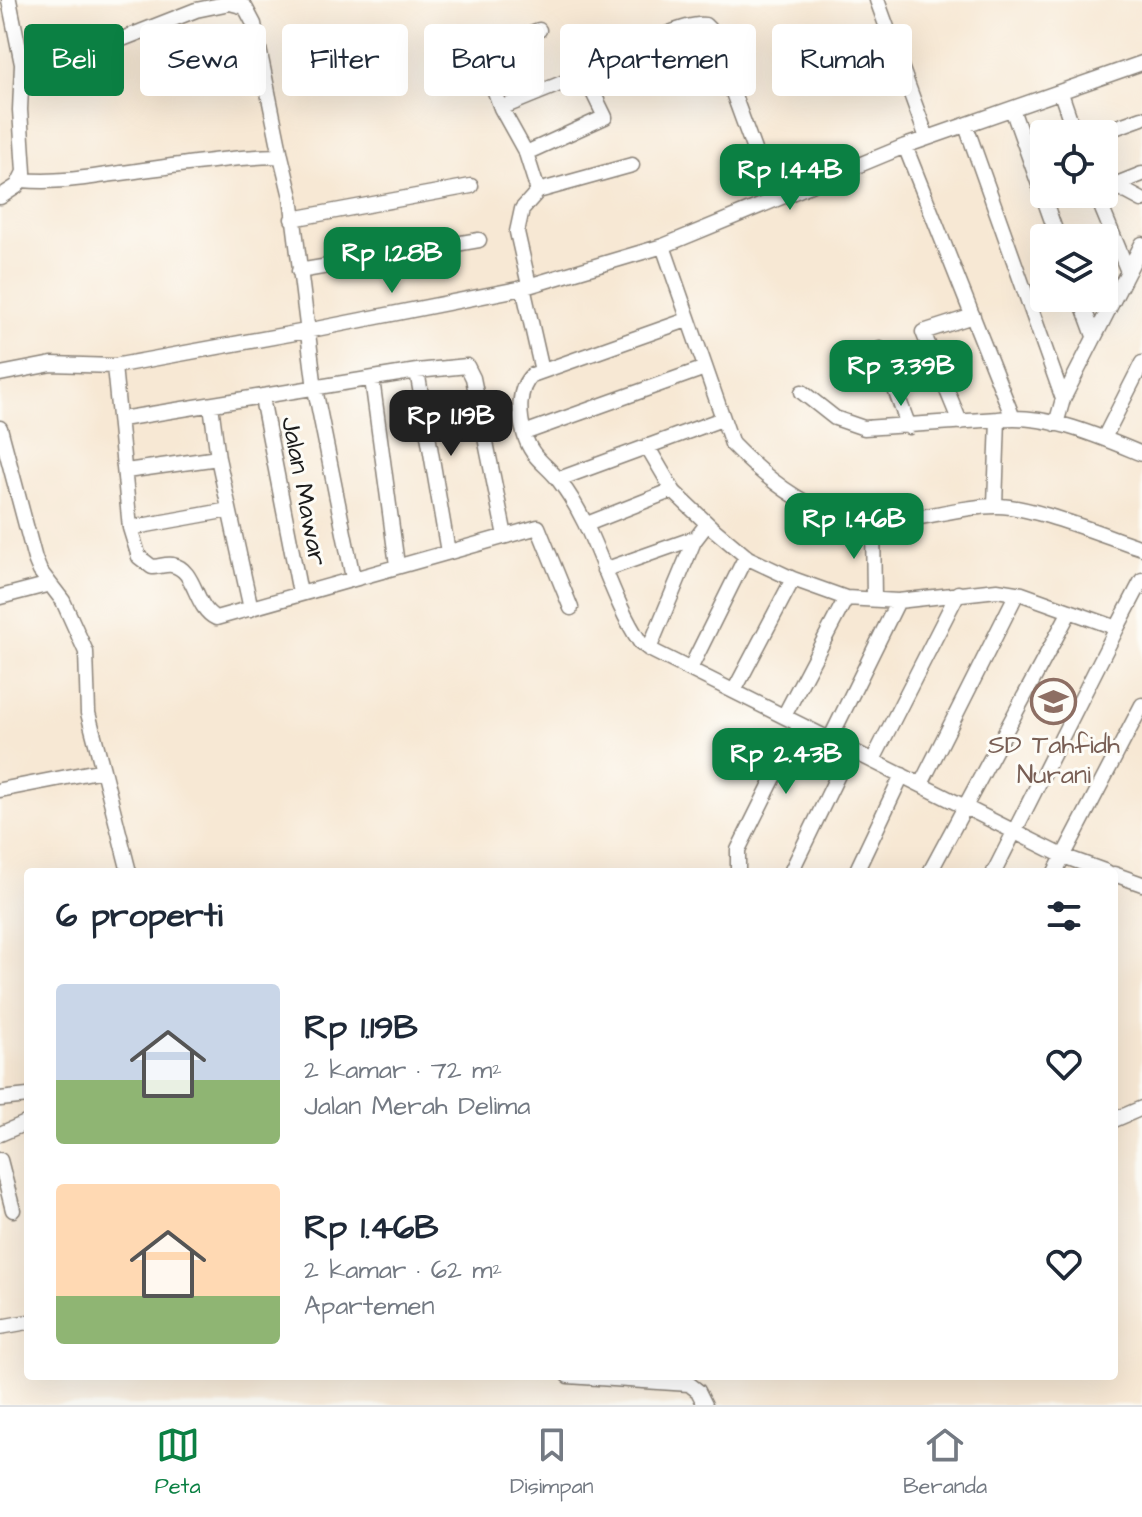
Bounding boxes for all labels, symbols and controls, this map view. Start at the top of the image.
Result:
chip: Beli [24,24,124,96]
chip: Sewa [140,24,266,96]
chip: Filter [282,24,408,96]
chip: Baru [424,24,544,96]
chip: Apartemen [560,24,756,96]
chip: Rumah [772,24,912,96]
map controls [1030,120,1118,312]
button: locate [1030,120,1118,208]
pin: Rp 1.44B [707,144,873,212]
text: Rp 1.44B [738,152,842,188]
button: layers [1030,224,1118,312]
pin: Rp 1.28B [309,227,475,295]
text: Rp 1.28B [342,235,442,271]
pin: Rp 3.39B [818,340,984,408]
text: Rp 3.39B [848,348,954,384]
pin: Rp 1.19B [368,390,534,458]
text: Rp 1.19B [407,398,495,434]
street label: Jalan Mawar [272,414,336,569]
pin: Rp 1.46B [771,493,937,561]
text: Rp 1.46B [803,501,905,537]
school or university icon: SD Tahfidh Nurani [1030,677,1078,725]
place label: SD Tahfidh Nurani [988,727,1120,793]
pin: Rp 2.43B [703,728,869,796]
text: Rp 2.43B [730,736,842,772]
text: 6 properti [56,892,223,940]
icon: filters [1042,894,1086,938]
text: Rp 1.19B [304,1004,418,1052]
icon: home [120,1016,216,1112]
icon: heart [1042,1042,1086,1086]
text: 2 kamar · 72 m² [304,1052,502,1088]
text: Jalan Merah Delima [304,1088,531,1124]
text: Rp 1.46B [304,1204,439,1252]
icon: home [120,1216,216,1312]
icon: heart [1042,1242,1086,1286]
text: 2 kamar · 62 m² [304,1252,502,1288]
text: Apartemen [304,1288,435,1324]
tab: Peta [155,1423,201,1502]
tab: Disimpan [510,1423,594,1502]
tab: Beranda [903,1423,987,1502]

